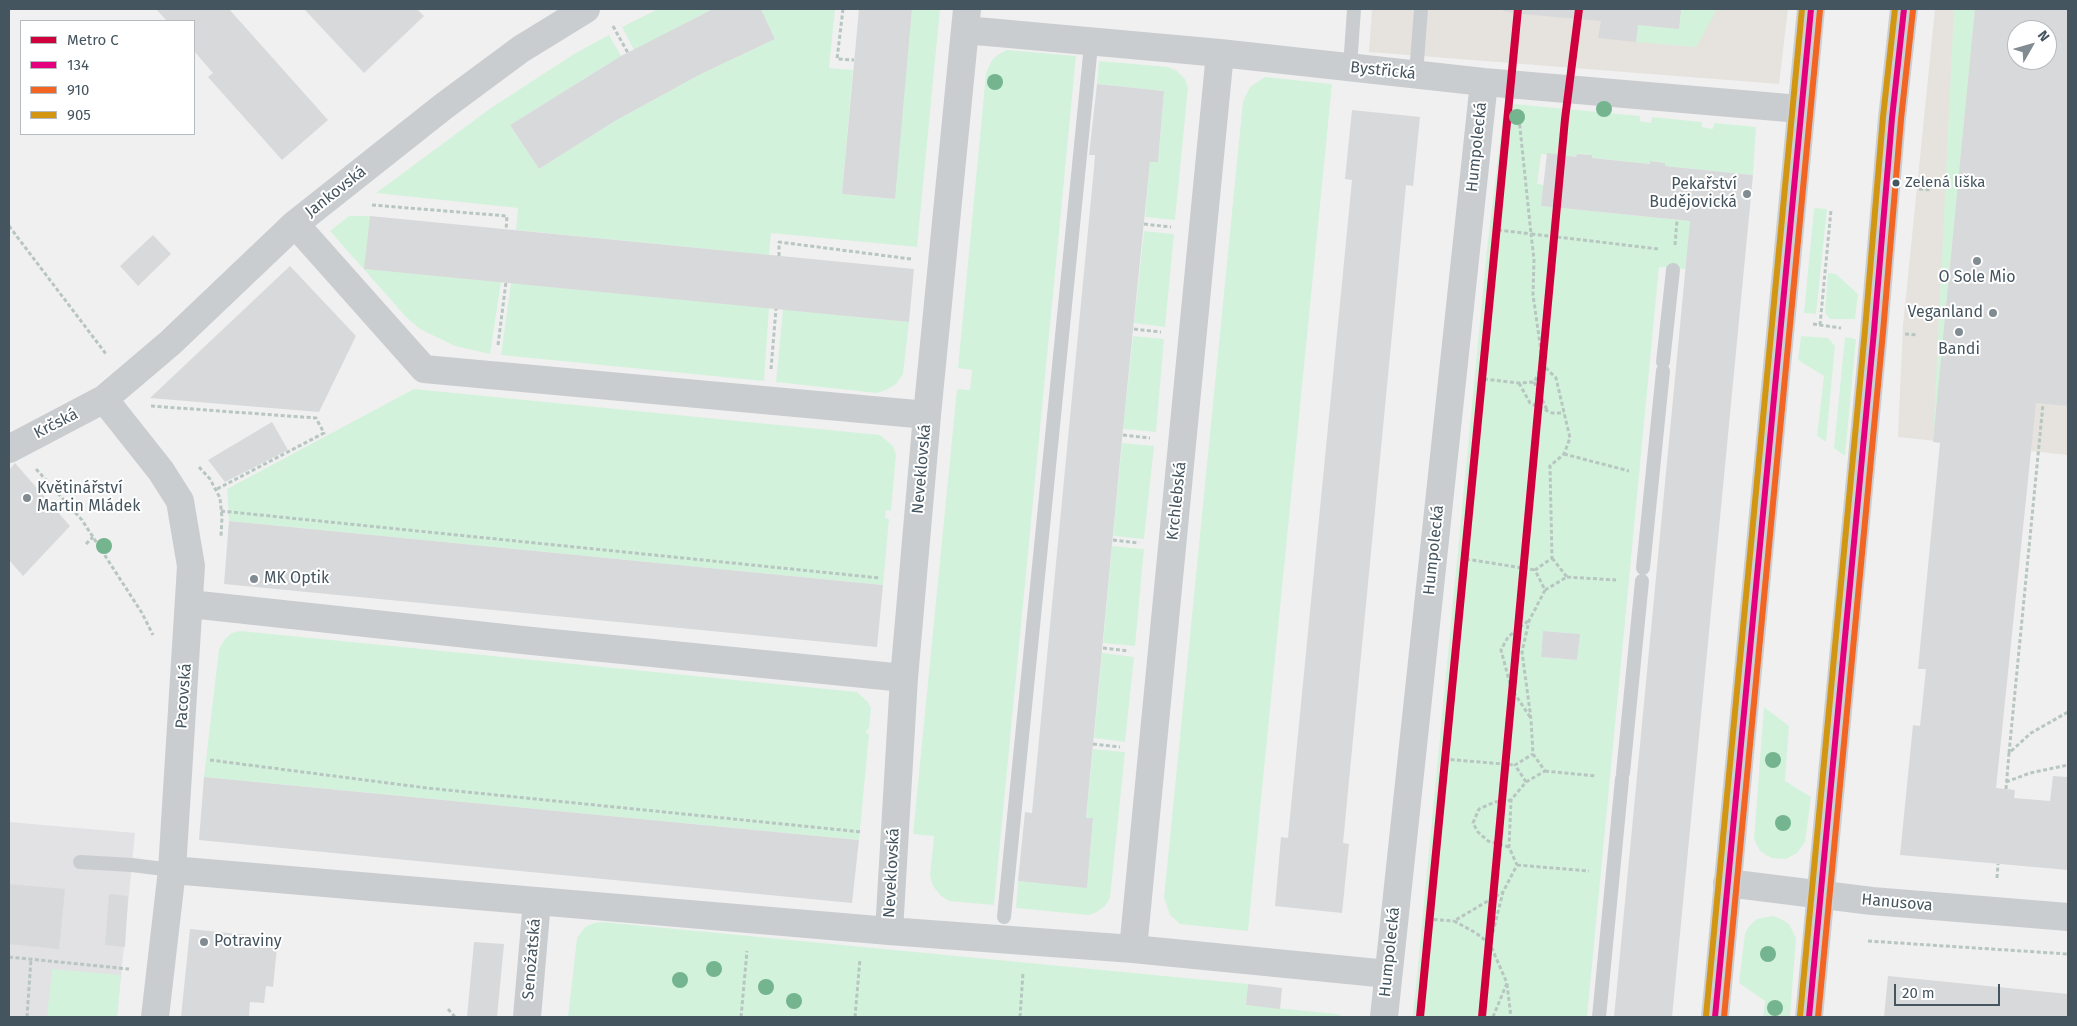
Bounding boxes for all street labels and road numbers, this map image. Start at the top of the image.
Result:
street label: Bystřická [1349,58,1417,84]
street label: Humpolecká [1463,101,1491,193]
street label: Jankovská [302,162,370,222]
street label: Krčská [31,405,81,443]
street label: Neveklovská [909,423,935,515]
street label: Krchlebská [1163,461,1191,541]
street label: Humpolecká [1420,504,1448,596]
street label: Pacovská [172,663,196,729]
street label: Neveklovská [880,828,904,918]
street label: Hanusova [1861,890,1933,916]
street label: Humpolecká [1376,906,1404,998]
street label: Senožatská [519,918,545,1000]

